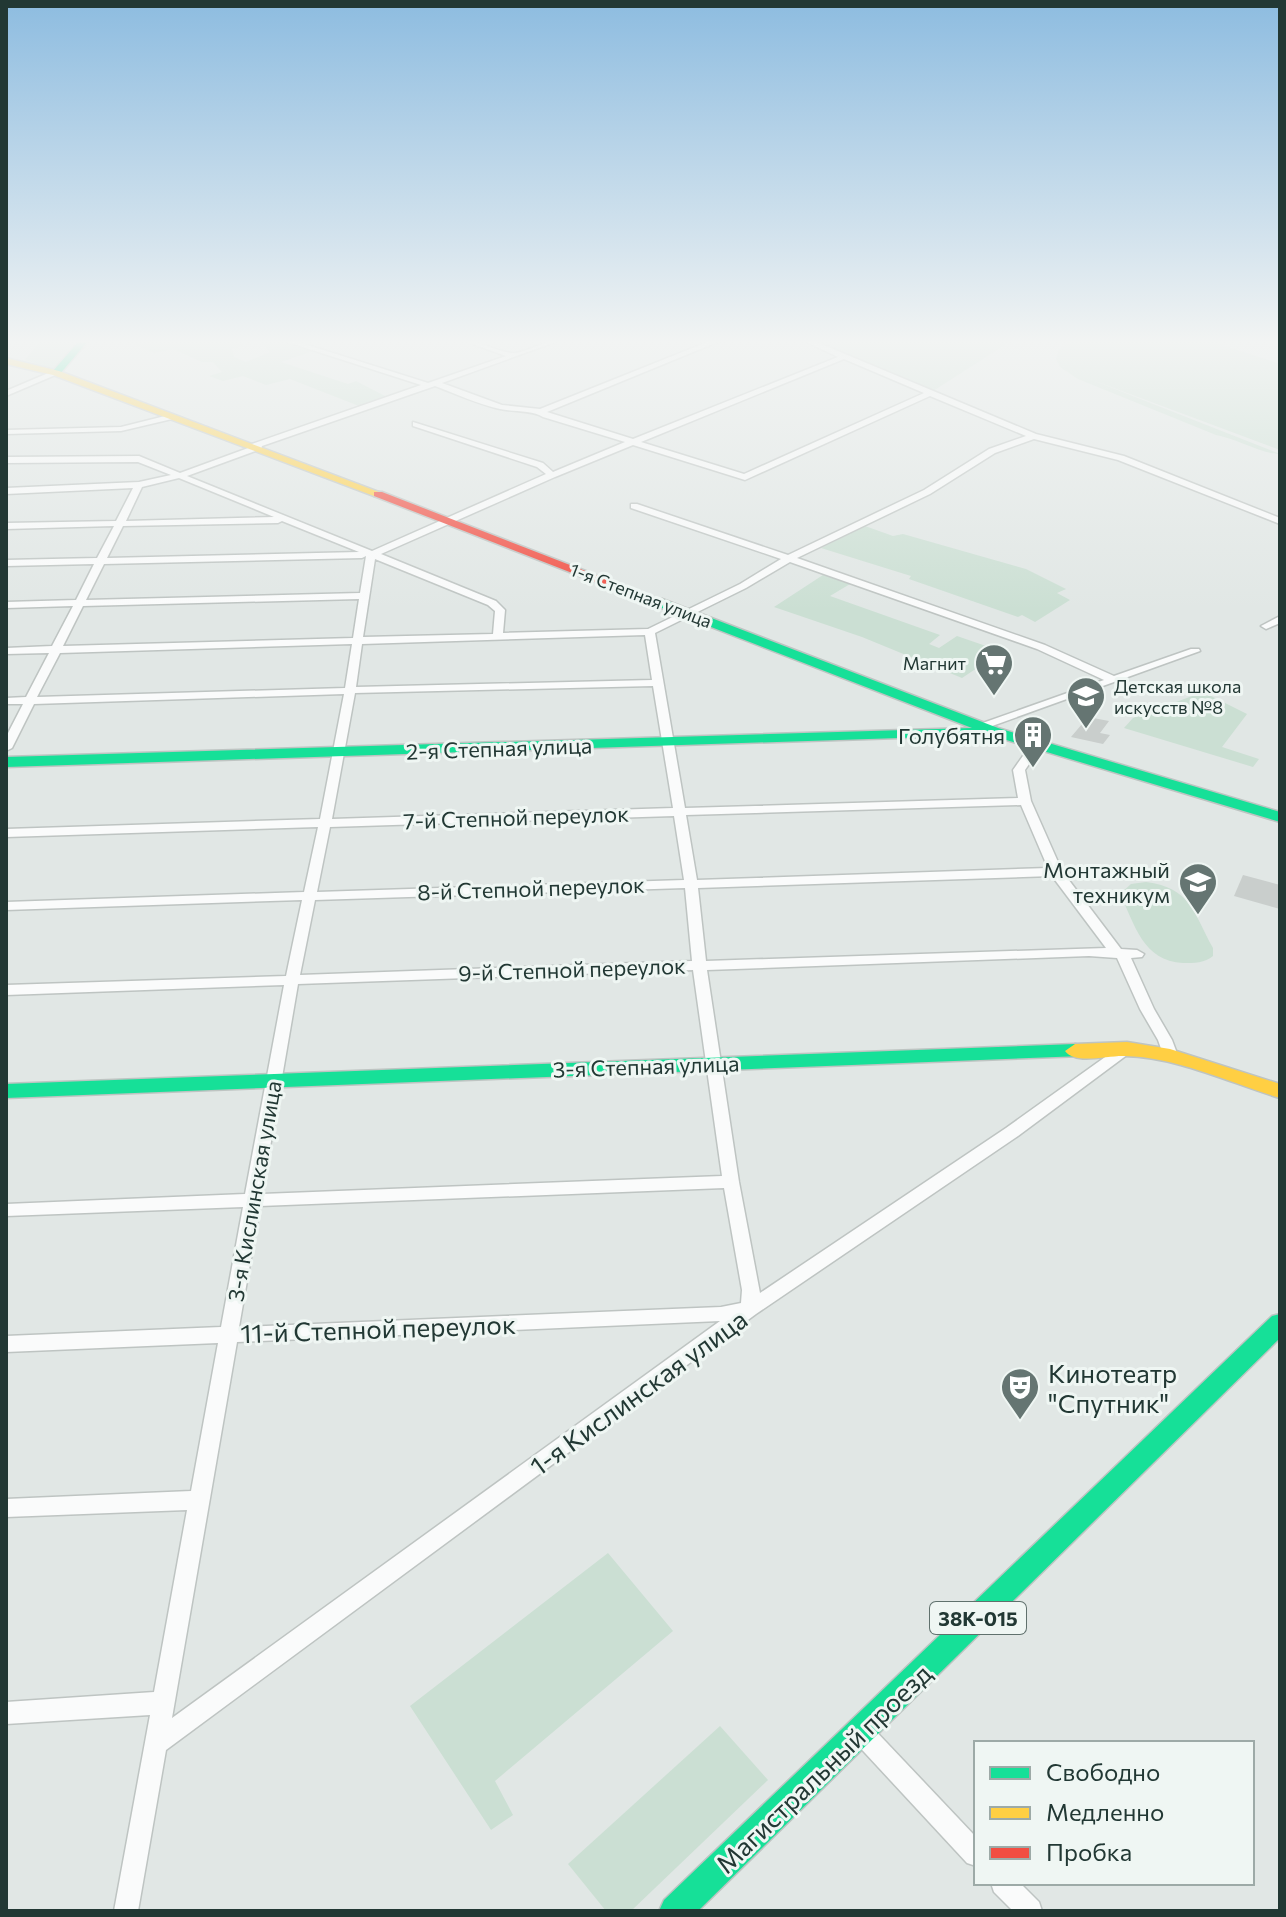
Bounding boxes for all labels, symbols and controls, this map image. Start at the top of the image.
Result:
street label: 1-я Степная улица [567,558,715,632]
supermarket icon: Магнит [973,642,1015,697]
place label: Магнит [903,652,967,674]
school or university icon: Детская школа искусств №8 [1065,675,1107,730]
place label: Детская школа искусств №8 [1114,675,1241,718]
building icon: Голубятня [1012,714,1054,769]
place label: Голубятня [898,722,1005,749]
street label: 2-я Степная улица [405,731,593,765]
street label: 7-й Степной переулок [403,800,630,834]
place label: Монтажный техникум [1043,856,1170,908]
school or university icon: Монтажный техникум [1177,861,1219,916]
street label: 8-й Степной переулок [417,871,645,905]
street label: 9-й Степной переулок [458,952,686,986]
street label: 3-я Степная улица [552,1049,740,1083]
street label: 3-я Кислинская улица [221,1078,287,1304]
street label: 1-я Кислинская улица [523,1303,753,1481]
street label: 11-й Степной переулок [240,1308,516,1348]
place label: Кинотеатр "Спутник" [1048,1357,1177,1418]
theatre icon: Кинотеатр "Спутник" [999,1366,1041,1421]
road number: 38К-015 [930,1602,1026,1634]
street label: Магистральный проезд [709,1657,937,1879]
legend [974,1741,1254,1885]
text: Свободно [1046,1757,1160,1786]
text: Медленно [1046,1797,1164,1826]
text: Пробка [1046,1837,1132,1866]

